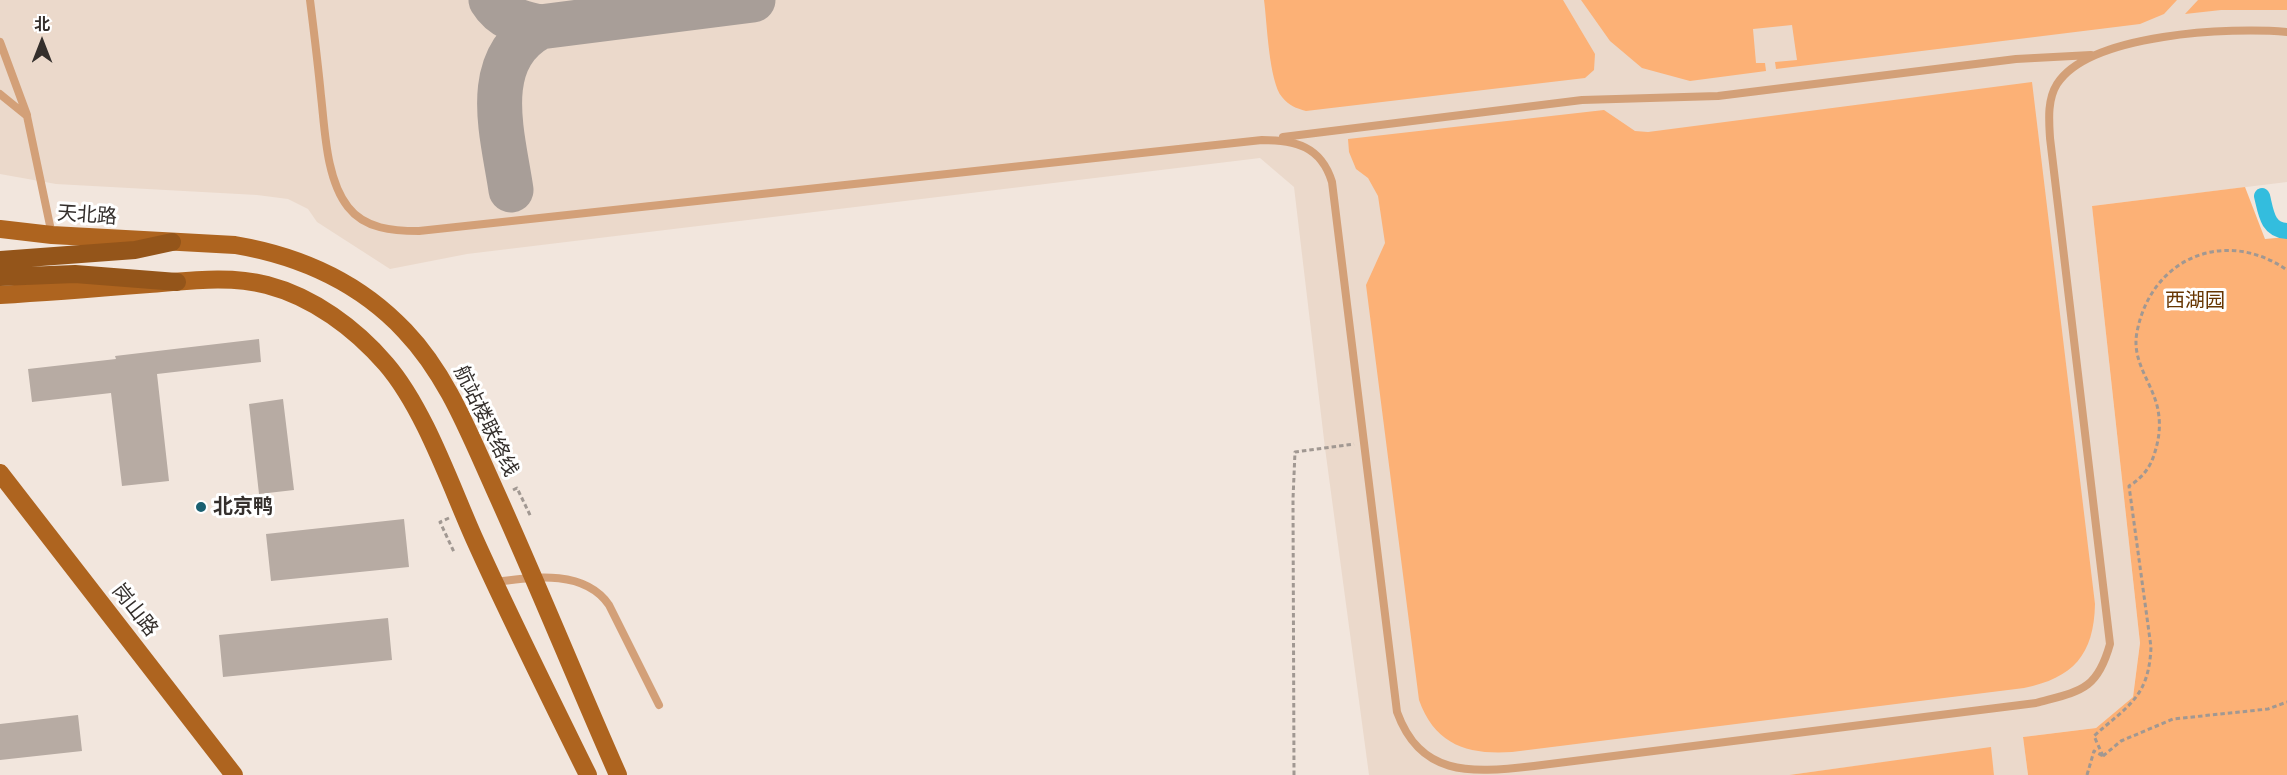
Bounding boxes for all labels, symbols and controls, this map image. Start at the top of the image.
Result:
north arrow [12,12,72,72]
text: 北 [34,15,50,33]
street label: 天北路 [56,201,118,229]
park label: 西湖园 [2165,289,2225,313]
street label: 航站楼联络线 [449,362,523,480]
place label: 北京鸭 [213,495,273,519]
marker: 北京鸭 [194,500,208,514]
street label: 岗山路 [107,579,163,641]

